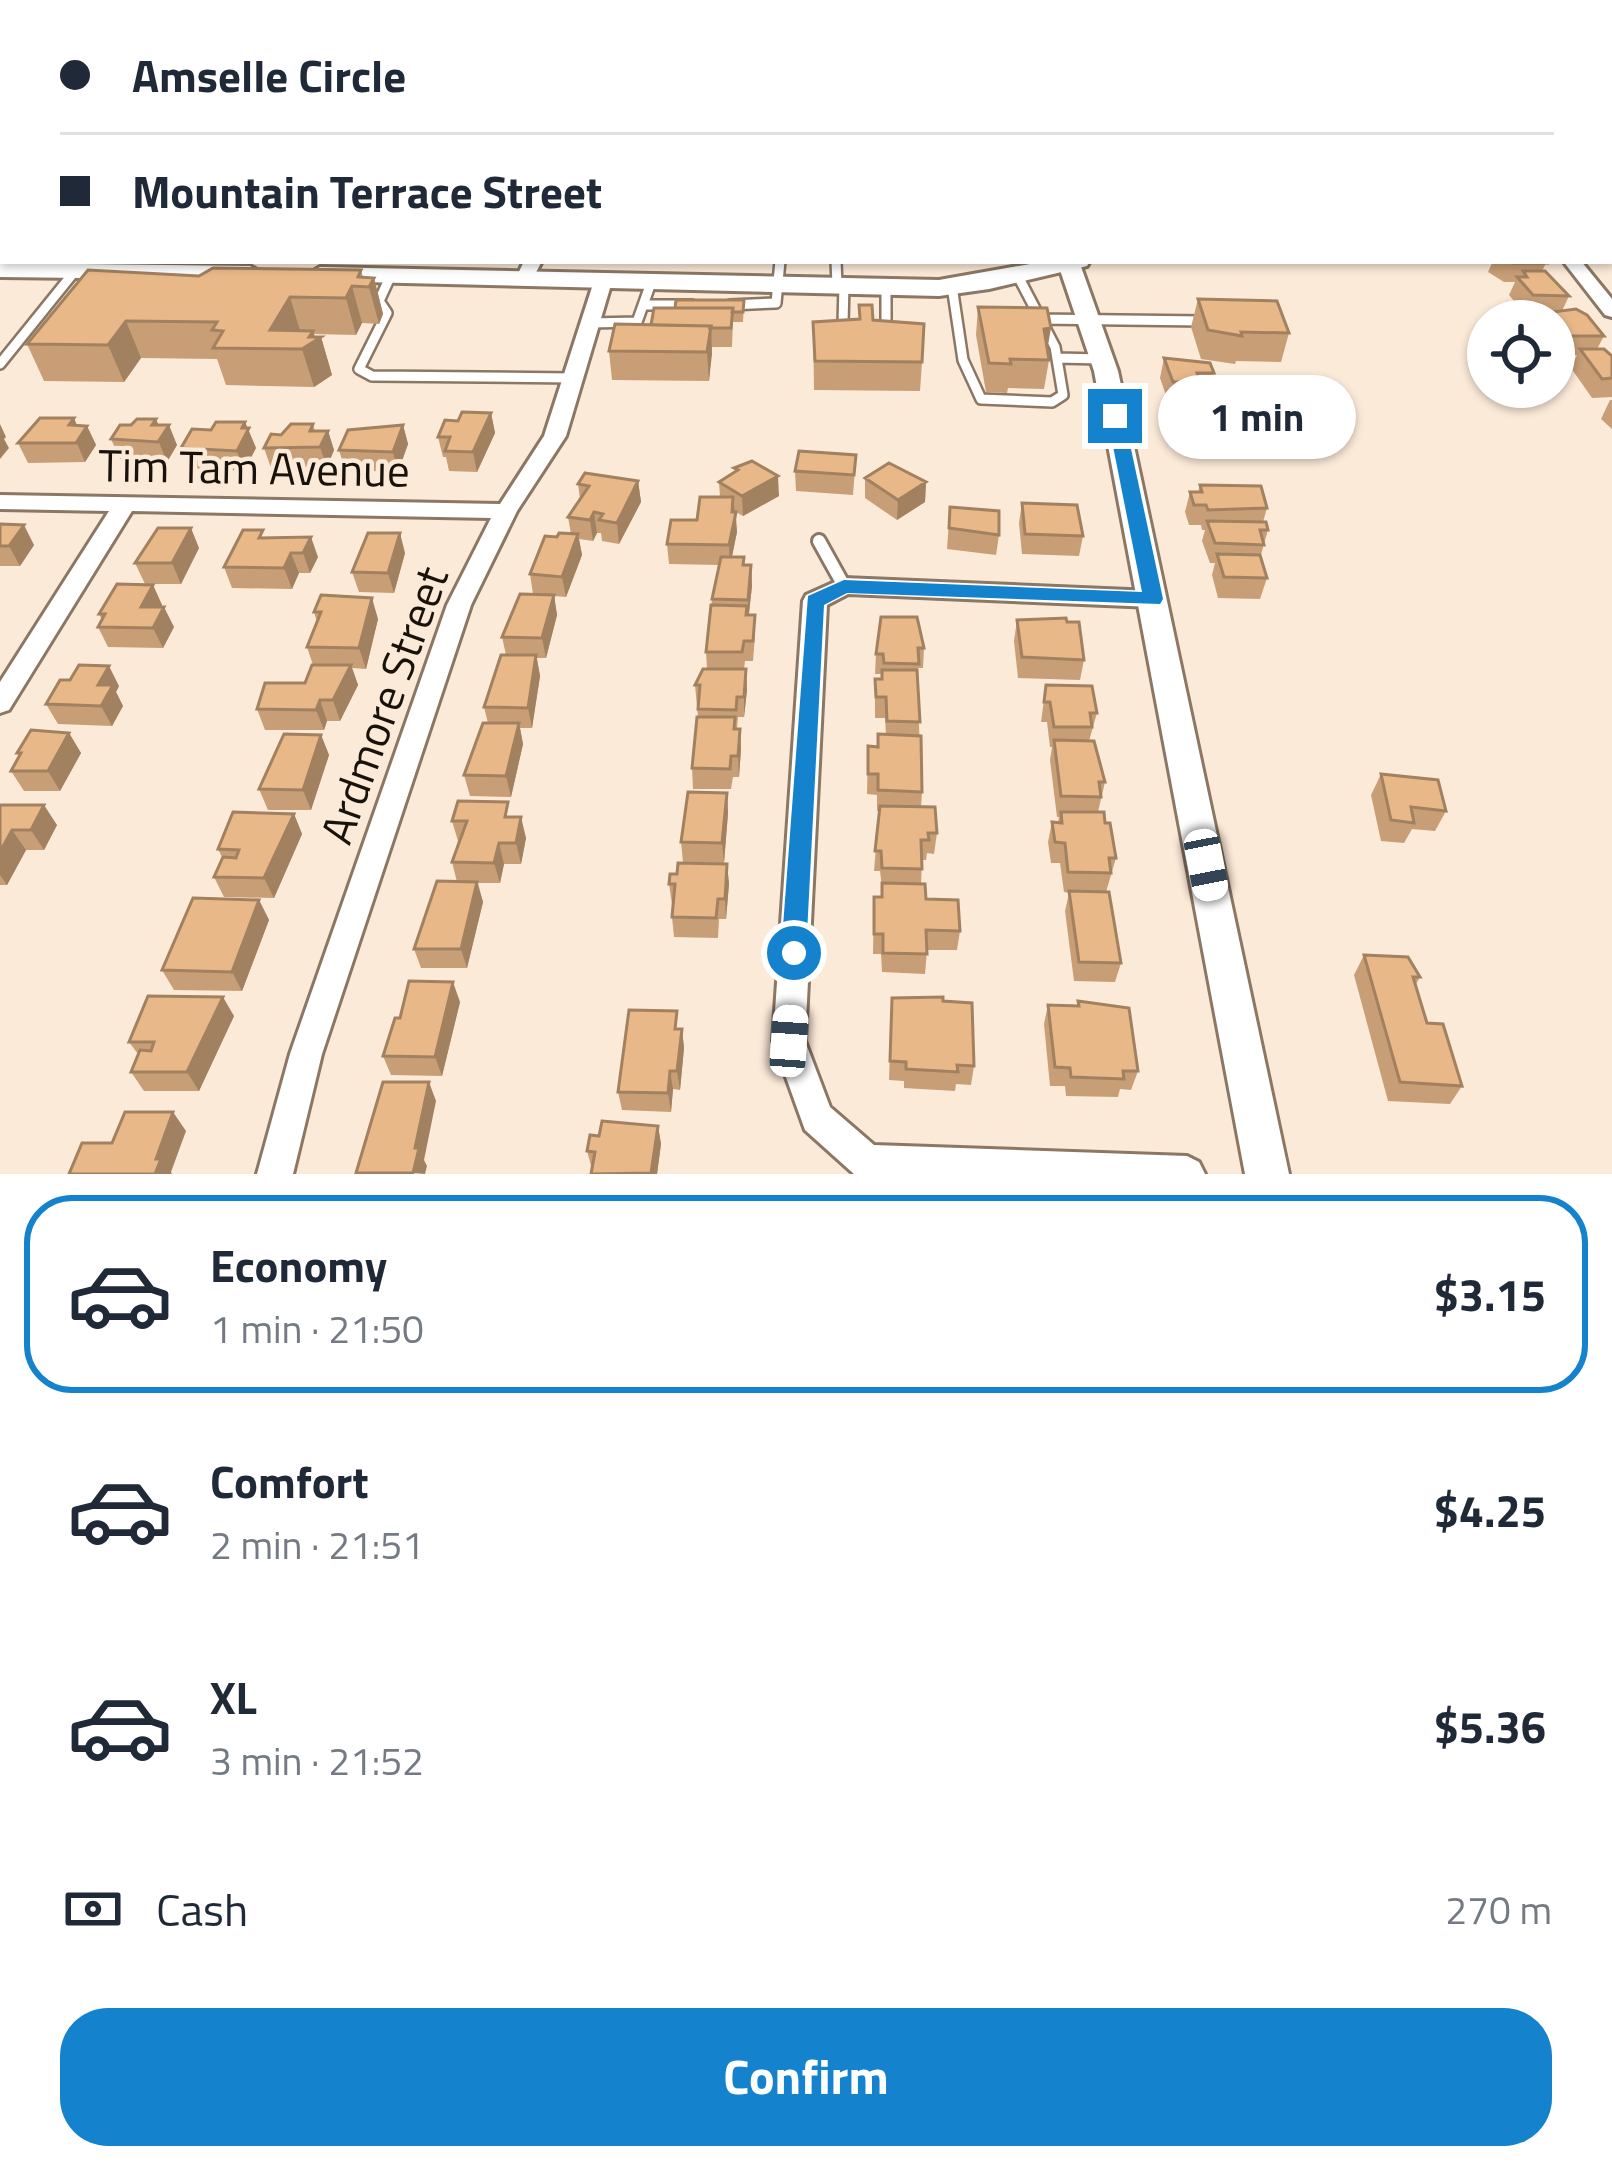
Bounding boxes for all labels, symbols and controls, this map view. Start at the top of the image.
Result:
text: Amselle Circle [132,41,406,109]
text: Mountain Terrace Street [132,157,602,225]
map controls [1467,300,1575,408]
button: locate [1467,300,1575,408]
callout: 1 min [1157,374,1355,458]
text: 1 min [1210,387,1304,446]
route end [1088,389,1142,443]
street label: Tim Tam Avenue [98,430,410,504]
street label: Ardmore Street [301,556,465,853]
car [1181,826,1231,904]
route start [767,926,821,980]
car [769,1004,809,1078]
text: Economy [210,1231,387,1299]
icon: car [66,1240,174,1348]
text: $3.15 [1434,1260,1546,1328]
text: 1 min · 21:50 [210,1299,424,1358]
text: Comfort [210,1447,369,1515]
icon: car [66,1456,174,1564]
text: $4.25 [1434,1476,1546,1544]
text: 2 min · 21:51 [210,1515,424,1574]
text: XL [210,1663,257,1731]
icon: car [66,1672,174,1780]
text: $5.36 [1434,1692,1546,1760]
text: 3 min · 21:52 [210,1731,424,1790]
text: Cash [156,1875,248,1943]
icon: cash [60,1876,126,1942]
text: 270 m [1445,1880,1552,1939]
button: Confirm [60,2008,1552,2146]

